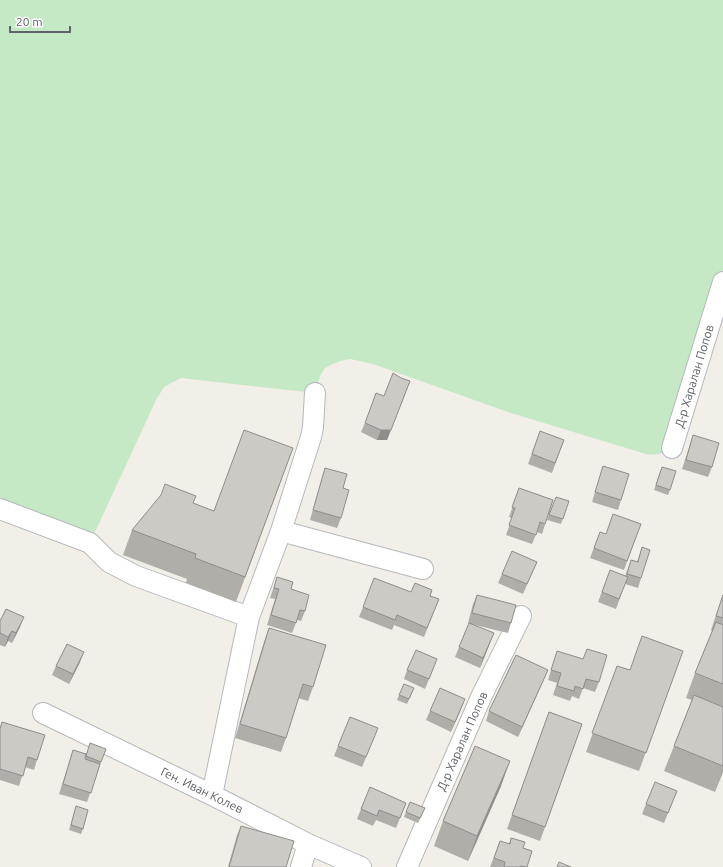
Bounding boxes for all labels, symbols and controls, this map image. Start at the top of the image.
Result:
scale bar [10,8,70,34]
text: 20 m [16,15,43,28]
street label: Д-р Харалан Попов [672,323,716,429]
street label: Д-р Харалан Попов [434,689,490,793]
street label: Ген. Иван Колев [159,764,245,816]

